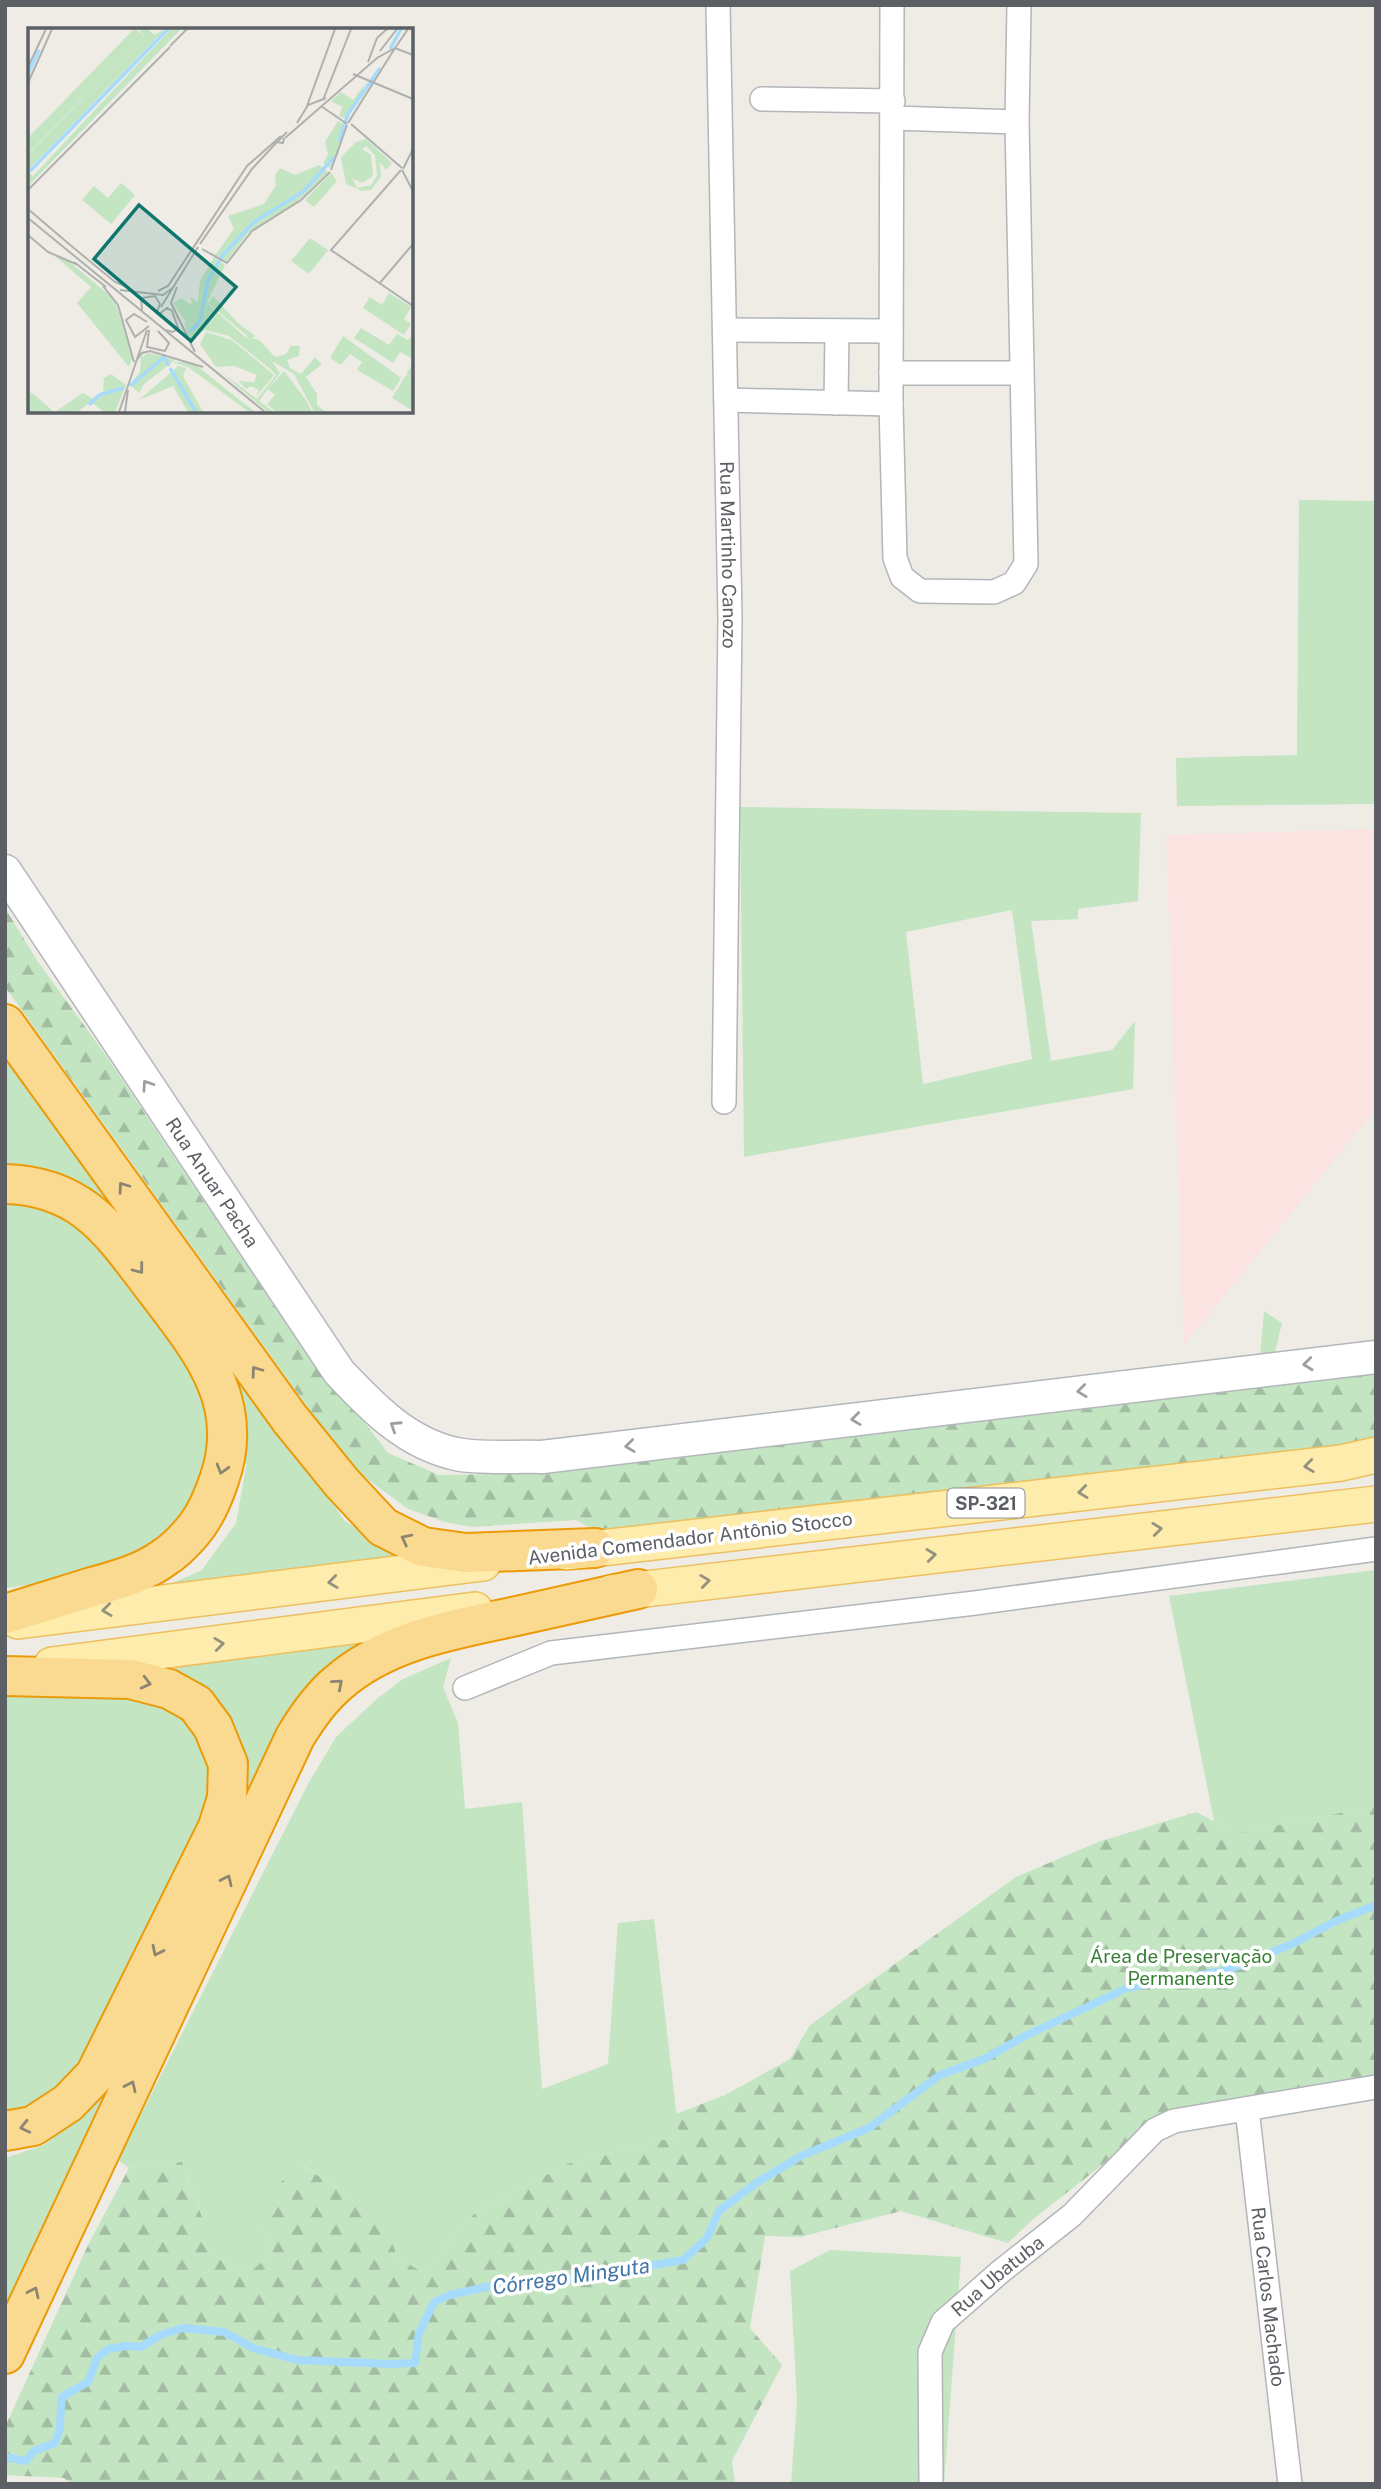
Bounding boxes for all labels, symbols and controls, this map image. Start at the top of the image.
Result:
inset map [28,28,413,413]
street label: Rua Martinho Canozo [716,461,741,649]
one-way arrow [142,1080,155,1093]
street label: Rua Anuar Pacha [161,1113,263,1251]
one-way arrow [119,1182,131,1194]
one-way arrow [131,1261,144,1274]
one-way arrow [1302,1357,1314,1372]
one-way arrow [252,1366,264,1379]
one-way arrow [1076,1384,1088,1399]
one-way arrow [850,1411,862,1426]
one-way arrow [390,1421,403,1434]
one-way arrow [624,1438,636,1453]
one-way arrow [1303,1459,1314,1474]
one-way arrow [216,1463,231,1475]
one-way arrow [1077,1485,1088,1500]
road number: SP-321 [948,1488,1024,1518]
street label: Avenida Comendador Antônio Stocco [526,1507,854,1569]
one-way arrow [1152,1522,1163,1537]
one-way arrow [401,1533,413,1547]
one-way arrow [926,1548,937,1563]
one-way arrow [327,1574,338,1589]
one-way arrow [700,1574,711,1589]
one-way arrow [101,1603,113,1618]
one-way arrow [213,1636,225,1651]
one-way arrow [140,1675,152,1689]
one-way arrow [330,1680,343,1692]
one-way arrow [219,1875,233,1887]
one-way arrow [151,1944,165,1956]
park label: Área de Preservação Permanente [1090,1945,1272,1989]
one-way arrow [123,2081,137,2093]
one-way arrow [19,2119,31,2133]
street label: Rua Carlos Machado [1247,2206,1290,2388]
street label: Rua Ubatuba [947,2231,1048,2321]
water label: Córrego Minguta [491,2253,651,2299]
one-way arrow [26,2287,40,2299]

